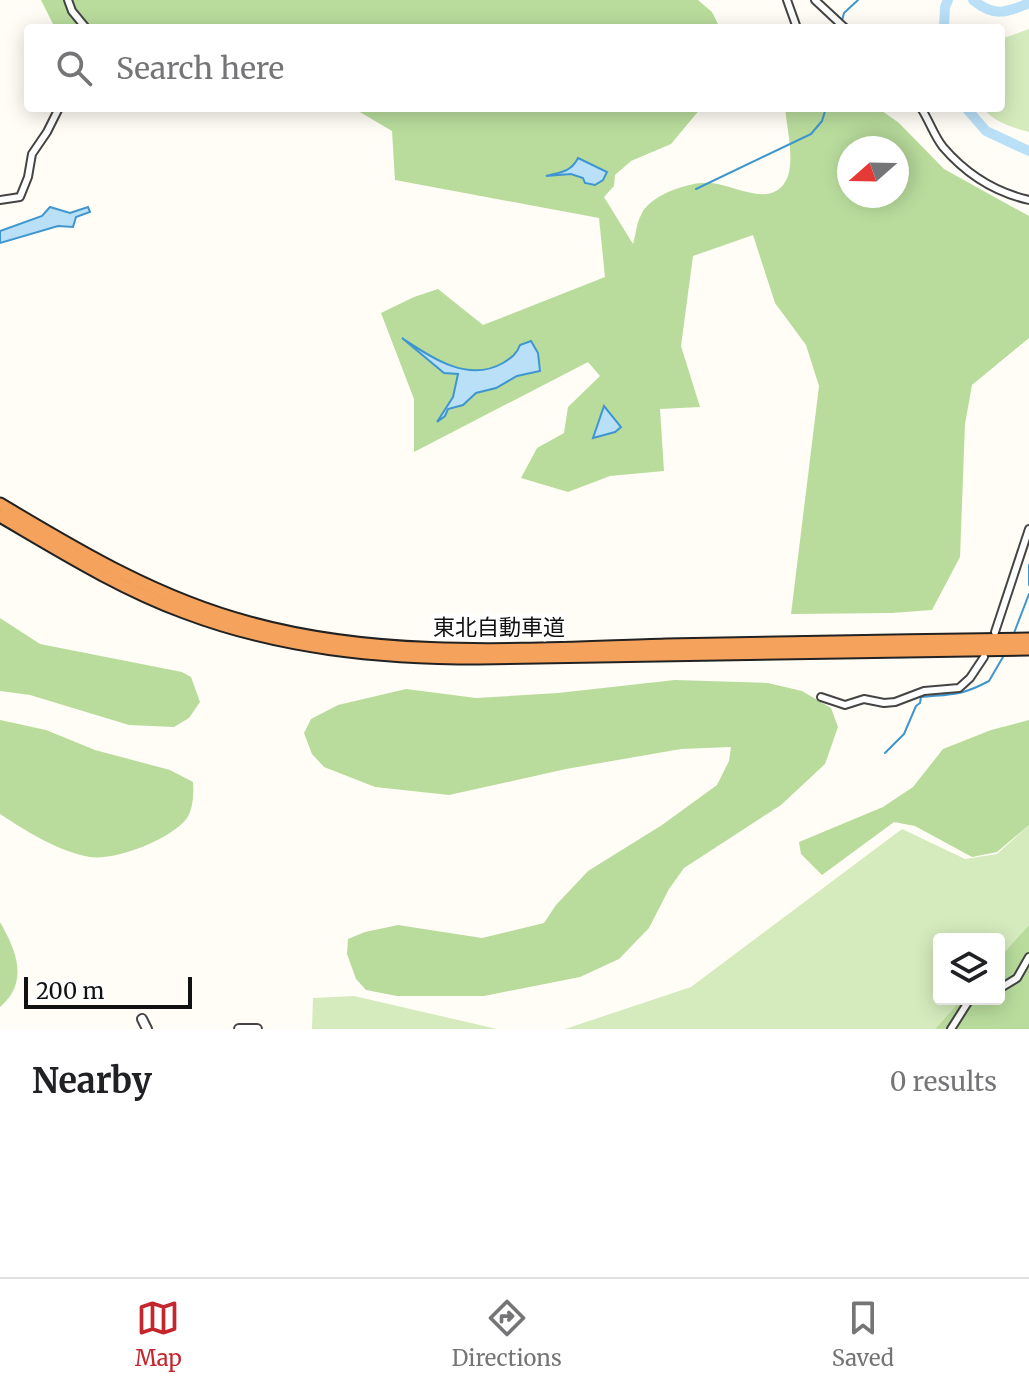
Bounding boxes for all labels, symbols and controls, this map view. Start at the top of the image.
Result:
search box [24,24,1005,112]
icon: search [52,46,96,90]
text: Search here [116,49,284,87]
north arrow [837,136,909,208]
street label: 東北自動車道 [433,613,565,641]
map controls [933,933,1005,1005]
button: layers [933,933,1005,1005]
scale bar [24,973,192,1009]
text: 200 m [36,977,104,1005]
text: Nearby [32,1060,152,1102]
text: 0 results [890,1065,997,1098]
tab: Map [135,1296,182,1372]
tab: Directions [452,1296,562,1372]
tab: Saved [832,1296,894,1372]

